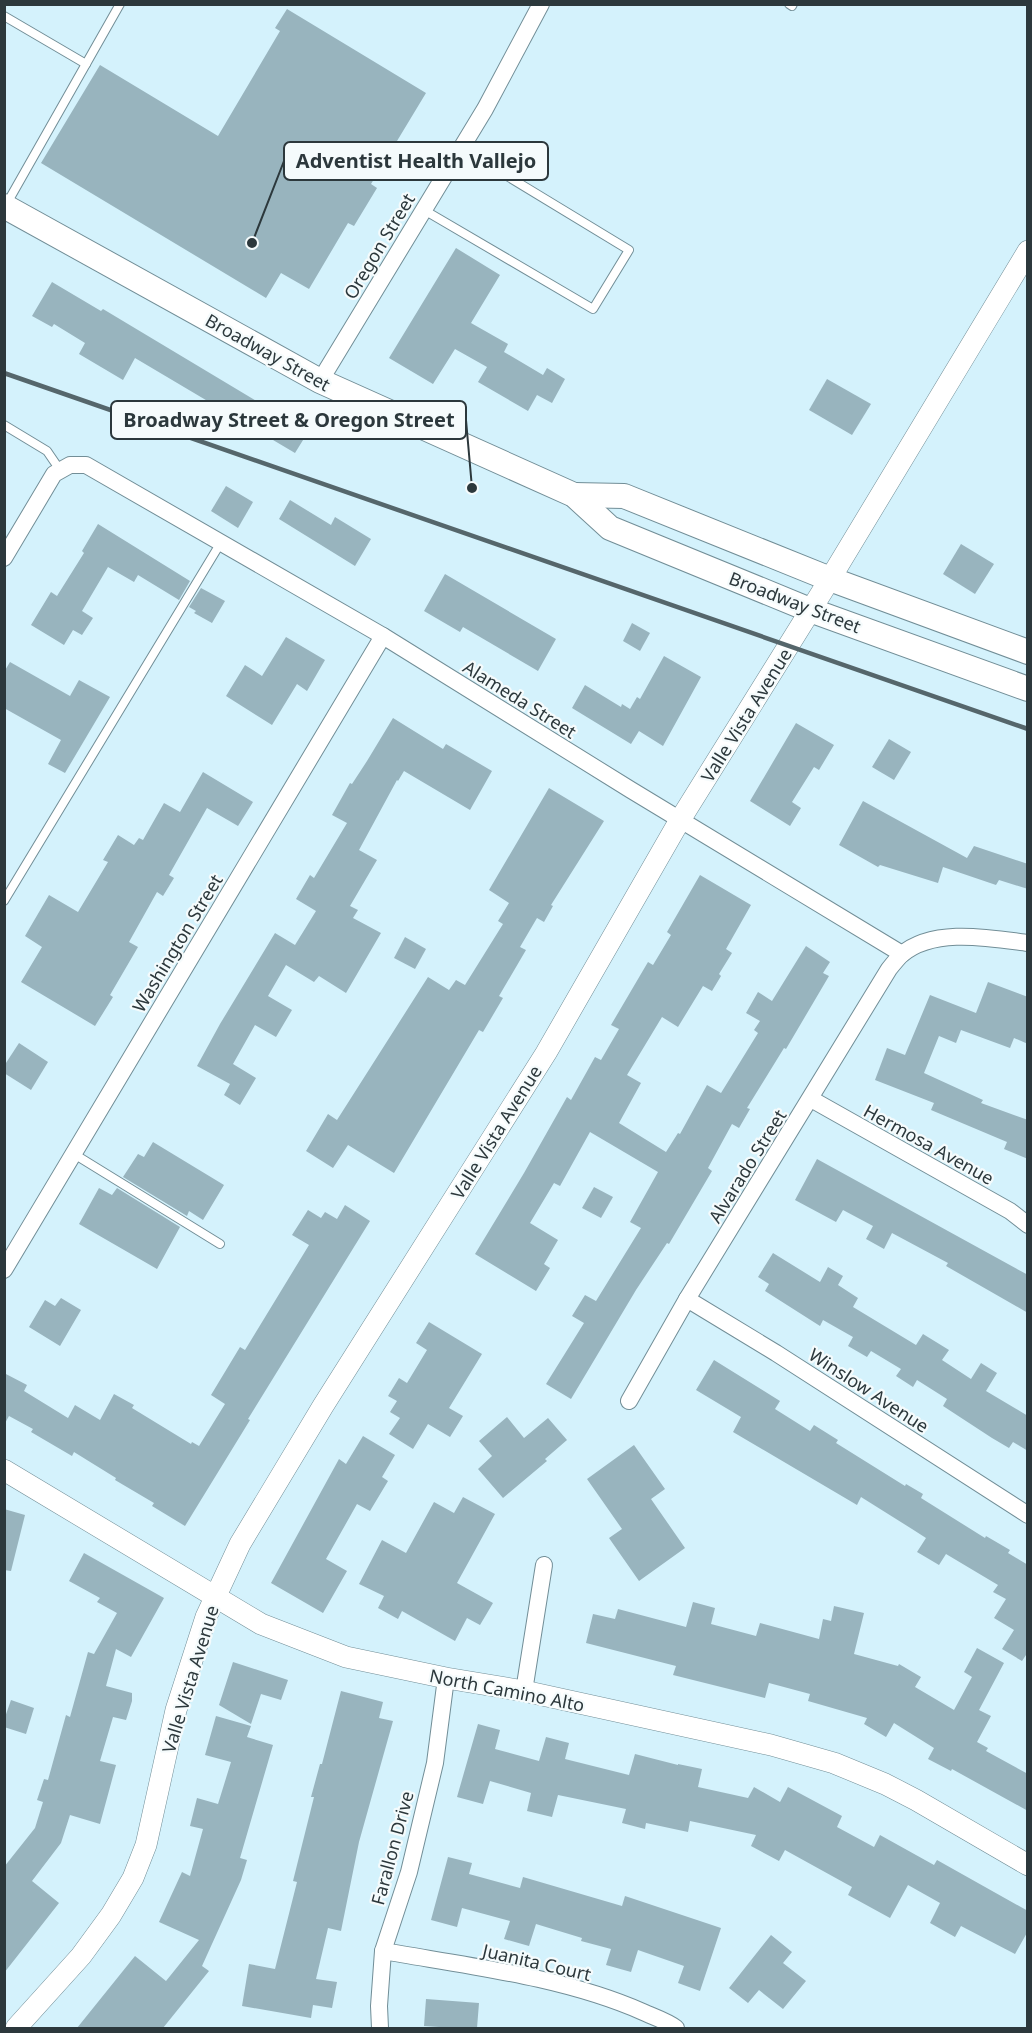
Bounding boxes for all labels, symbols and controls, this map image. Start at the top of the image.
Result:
callout: Adventist Health Vallejo [284,142,548,180]
text: Adventist Health Vallejo [296,147,536,174]
street label: Oregon Street [338,188,420,303]
street label: Broadway Street [201,308,335,396]
callout: Broadway Street & Oregon Street [111,401,466,439]
text: Broadway Street & Oregon Street [123,406,455,433]
street label: Broadway Street [726,566,865,638]
street label: Valle Vista Avenue [695,644,797,786]
street label: Alameda Street [459,655,582,744]
street label: Washington Street [126,869,228,1016]
street label: Valle Vista Avenue [445,1061,547,1203]
street label: Hermosa Avenue [860,1098,998,1190]
street label: Alvarado Street [703,1104,792,1227]
street label: Winslow Avenue [804,1342,934,1438]
street label: Valle Vista Avenue [156,1602,224,1756]
street label: North Camino Alto [427,1663,587,1717]
street label: Farallon Drive [365,1788,419,1908]
street label: Juanita Court [479,1937,594,1986]

